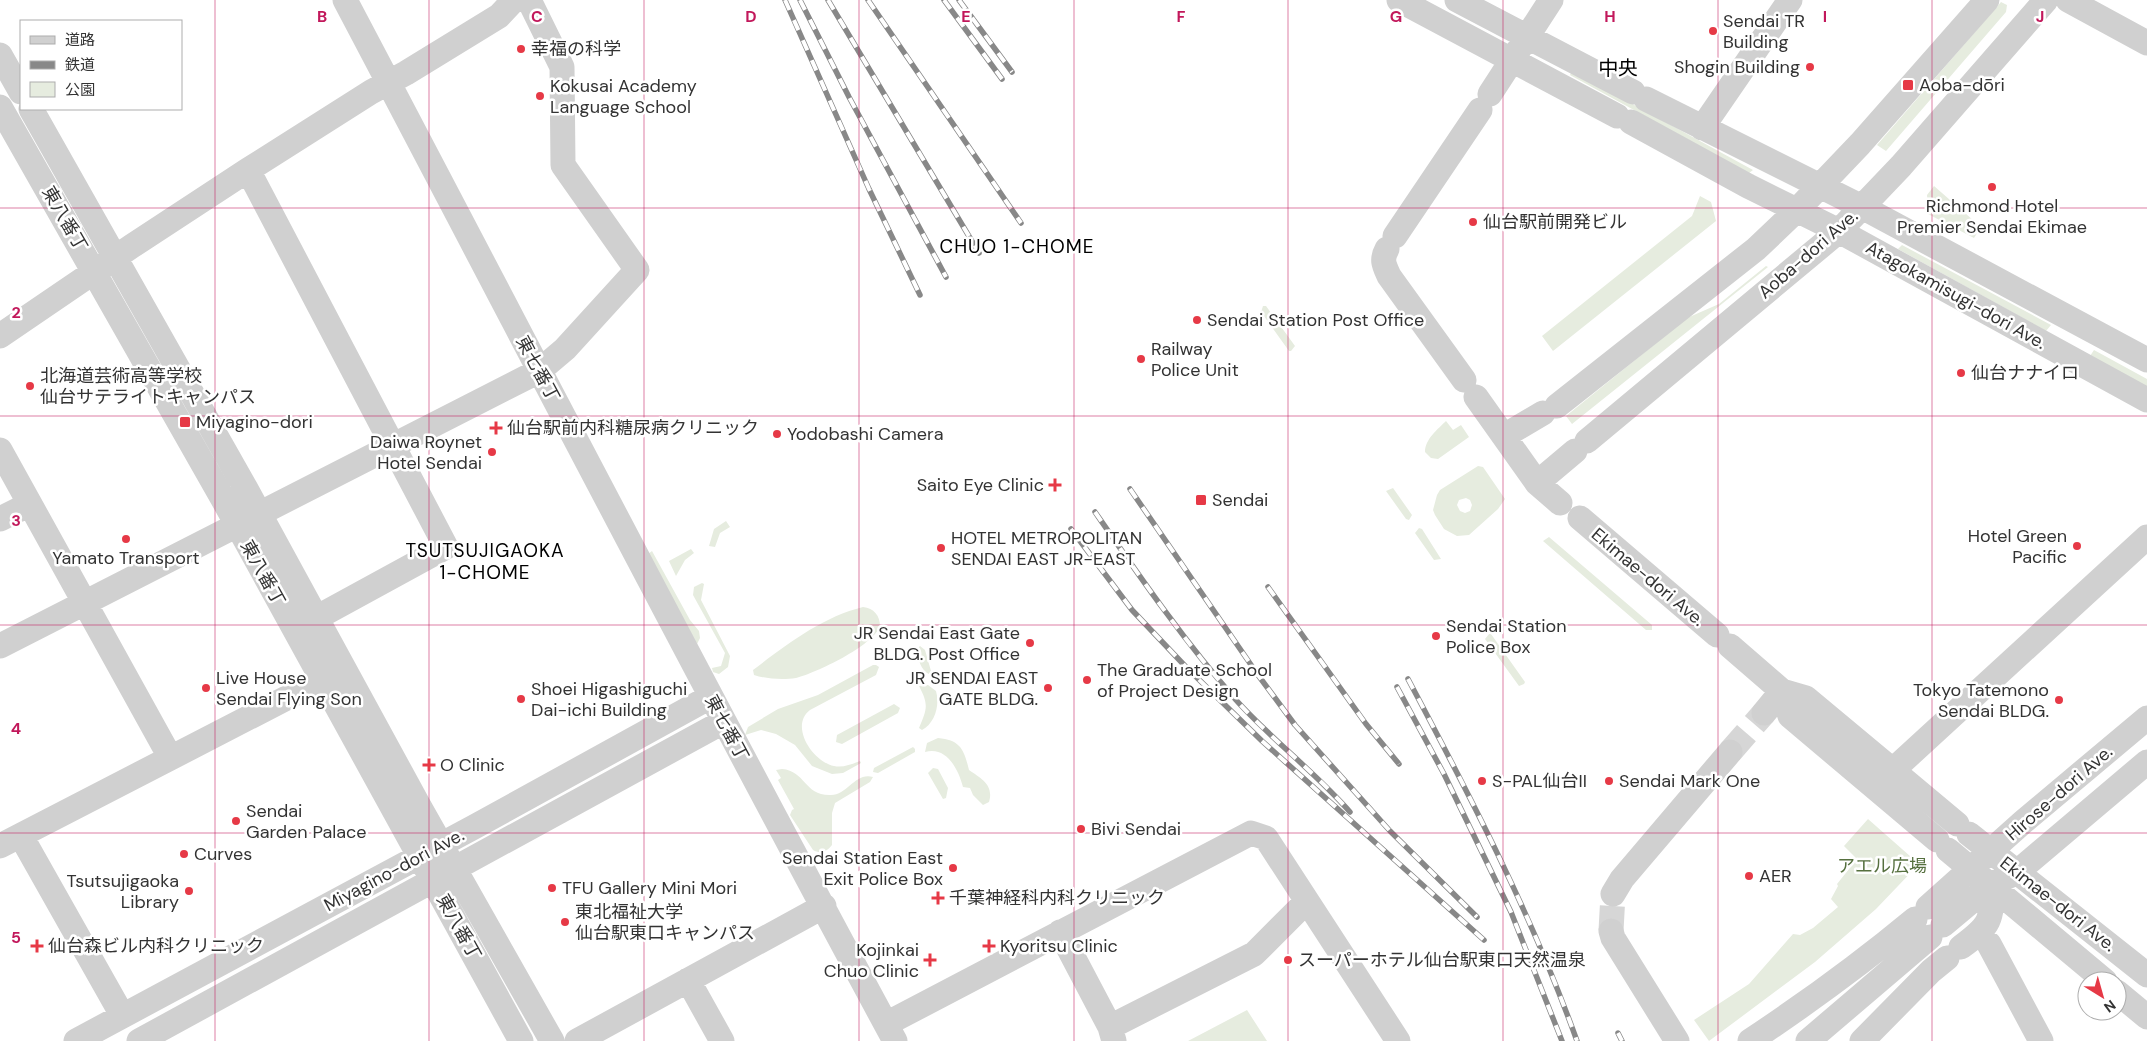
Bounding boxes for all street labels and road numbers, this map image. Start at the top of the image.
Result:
street label: 東八番丁 [37,182,93,256]
street label: Aoba-dori Ave. [1753,204,1863,304]
street label: Atagokamisugi-dori Ave. [1862,235,2050,355]
street label: 東七番丁 [511,332,565,406]
street label: Ekimae-dori Ave. [1586,523,1710,631]
street label: 東八番丁 [235,536,291,610]
street label: 東七番丁 [700,691,754,765]
street label: Hirose-dori Ave. [2001,740,2117,846]
street label: Miyagino-dori Ave. [320,823,468,917]
street label: Ekimae-dori Ave. [1995,851,2121,957]
street label: 東八番丁 [431,890,487,964]

